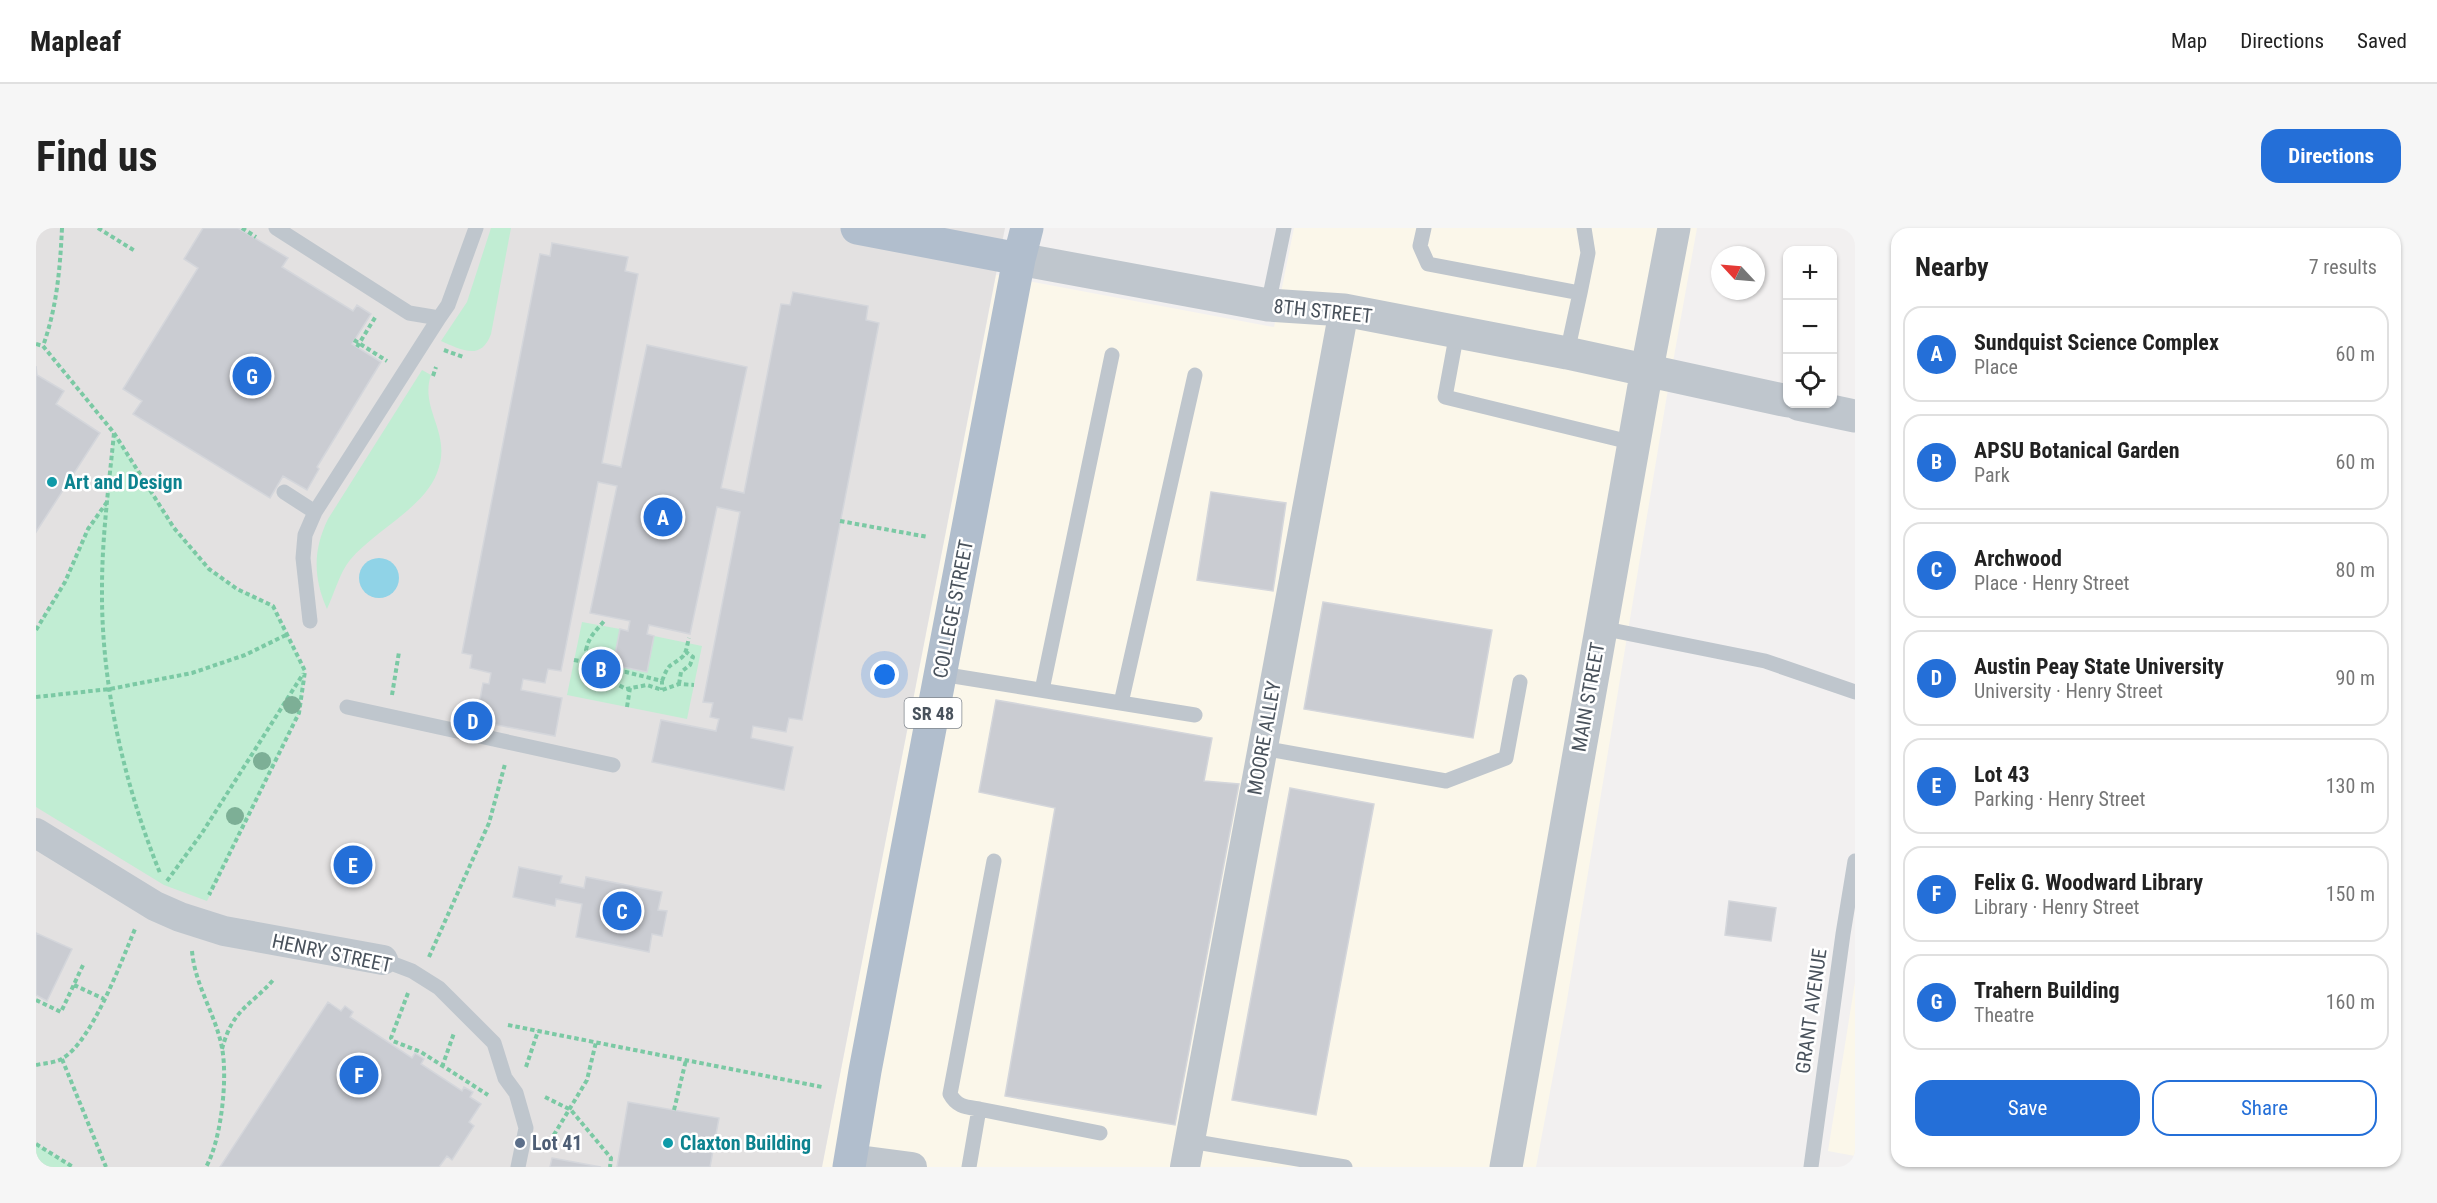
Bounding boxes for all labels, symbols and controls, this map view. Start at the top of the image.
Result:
text: Mapleaf [30,25,121,58]
text: Map [2171,29,2207,53]
text: Directions [2240,29,2324,53]
text: Saved [2357,29,2407,53]
button: Directions [2261,129,2401,183]
text: Find us [36,132,157,181]
north arrow [1711,246,1765,300]
map controls [1783,246,1837,408]
button: + [1783,246,1837,300]
text: Nearby [1915,252,1989,282]
text: 7 results [2309,255,2377,279]
street label: 8TH STREET [1272,294,1374,328]
button: − [1783,300,1837,354]
text: Sundquist Science Complex [1974,330,2219,355]
text: A [1931,342,1942,366]
text: 60 m [2336,342,2375,366]
pin: G [232,354,272,398]
button: locate [1783,354,1837,408]
text: Place [1974,355,2018,379]
text: APSU Botanical Garden [1974,438,2180,463]
text: B [1931,450,1942,474]
text: 60 m [2336,450,2375,474]
text: Park [1974,463,2010,487]
place label: Art and Design [64,470,183,494]
marker: Art and Design [45,475,59,489]
pin: A [644,494,682,540]
street label: COLLEGE STREET [928,538,978,680]
text: Archwood [1974,546,2062,571]
text: C [1931,558,1942,582]
text: 80 m [2336,558,2375,582]
text: Place · Henry Street [1974,571,2129,595]
street label: MAIN STREET [1567,640,1609,754]
pin: B [582,646,620,692]
text: Austin Peay State University [1974,654,2224,679]
your location [870,660,899,689]
text: D [1931,666,1942,690]
text: 90 m [2336,666,2375,690]
street label: MOORE ALLEY [1242,679,1286,797]
text: University · Henry Street [1974,679,2163,703]
pin: D [454,698,492,744]
road number: SR 48 [904,698,962,728]
text: Lot 43 [1974,762,2030,787]
text: E [1932,774,1941,798]
text: 130 m [2326,774,2375,798]
text: Parking · Henry Street [1974,787,2145,811]
pin: E [334,842,372,888]
text: Felix G. Woodward Library [1974,870,2203,895]
text: F [1932,882,1941,906]
text: 150 m [2326,882,2375,906]
pin: C [602,888,642,934]
text: Library · Henry Street [1974,895,2139,919]
street label: HENRY STREET [270,929,394,977]
street label: GRANT AVENUE [1790,947,1832,1075]
text: Trahern Building [1974,978,2120,1003]
text: G [1931,990,1942,1014]
text: 160 m [2326,990,2375,1014]
text: Theatre [1974,1003,2034,1027]
pin: F [340,1052,378,1098]
button: Save [1915,1080,2140,1136]
button: Share [2152,1080,2377,1136]
place label: Lot 41 [532,1131,582,1155]
place label: Claxton Building [680,1131,811,1155]
marker: Lot 41 [513,1136,527,1150]
marker: Claxton Building [661,1136,675,1150]

